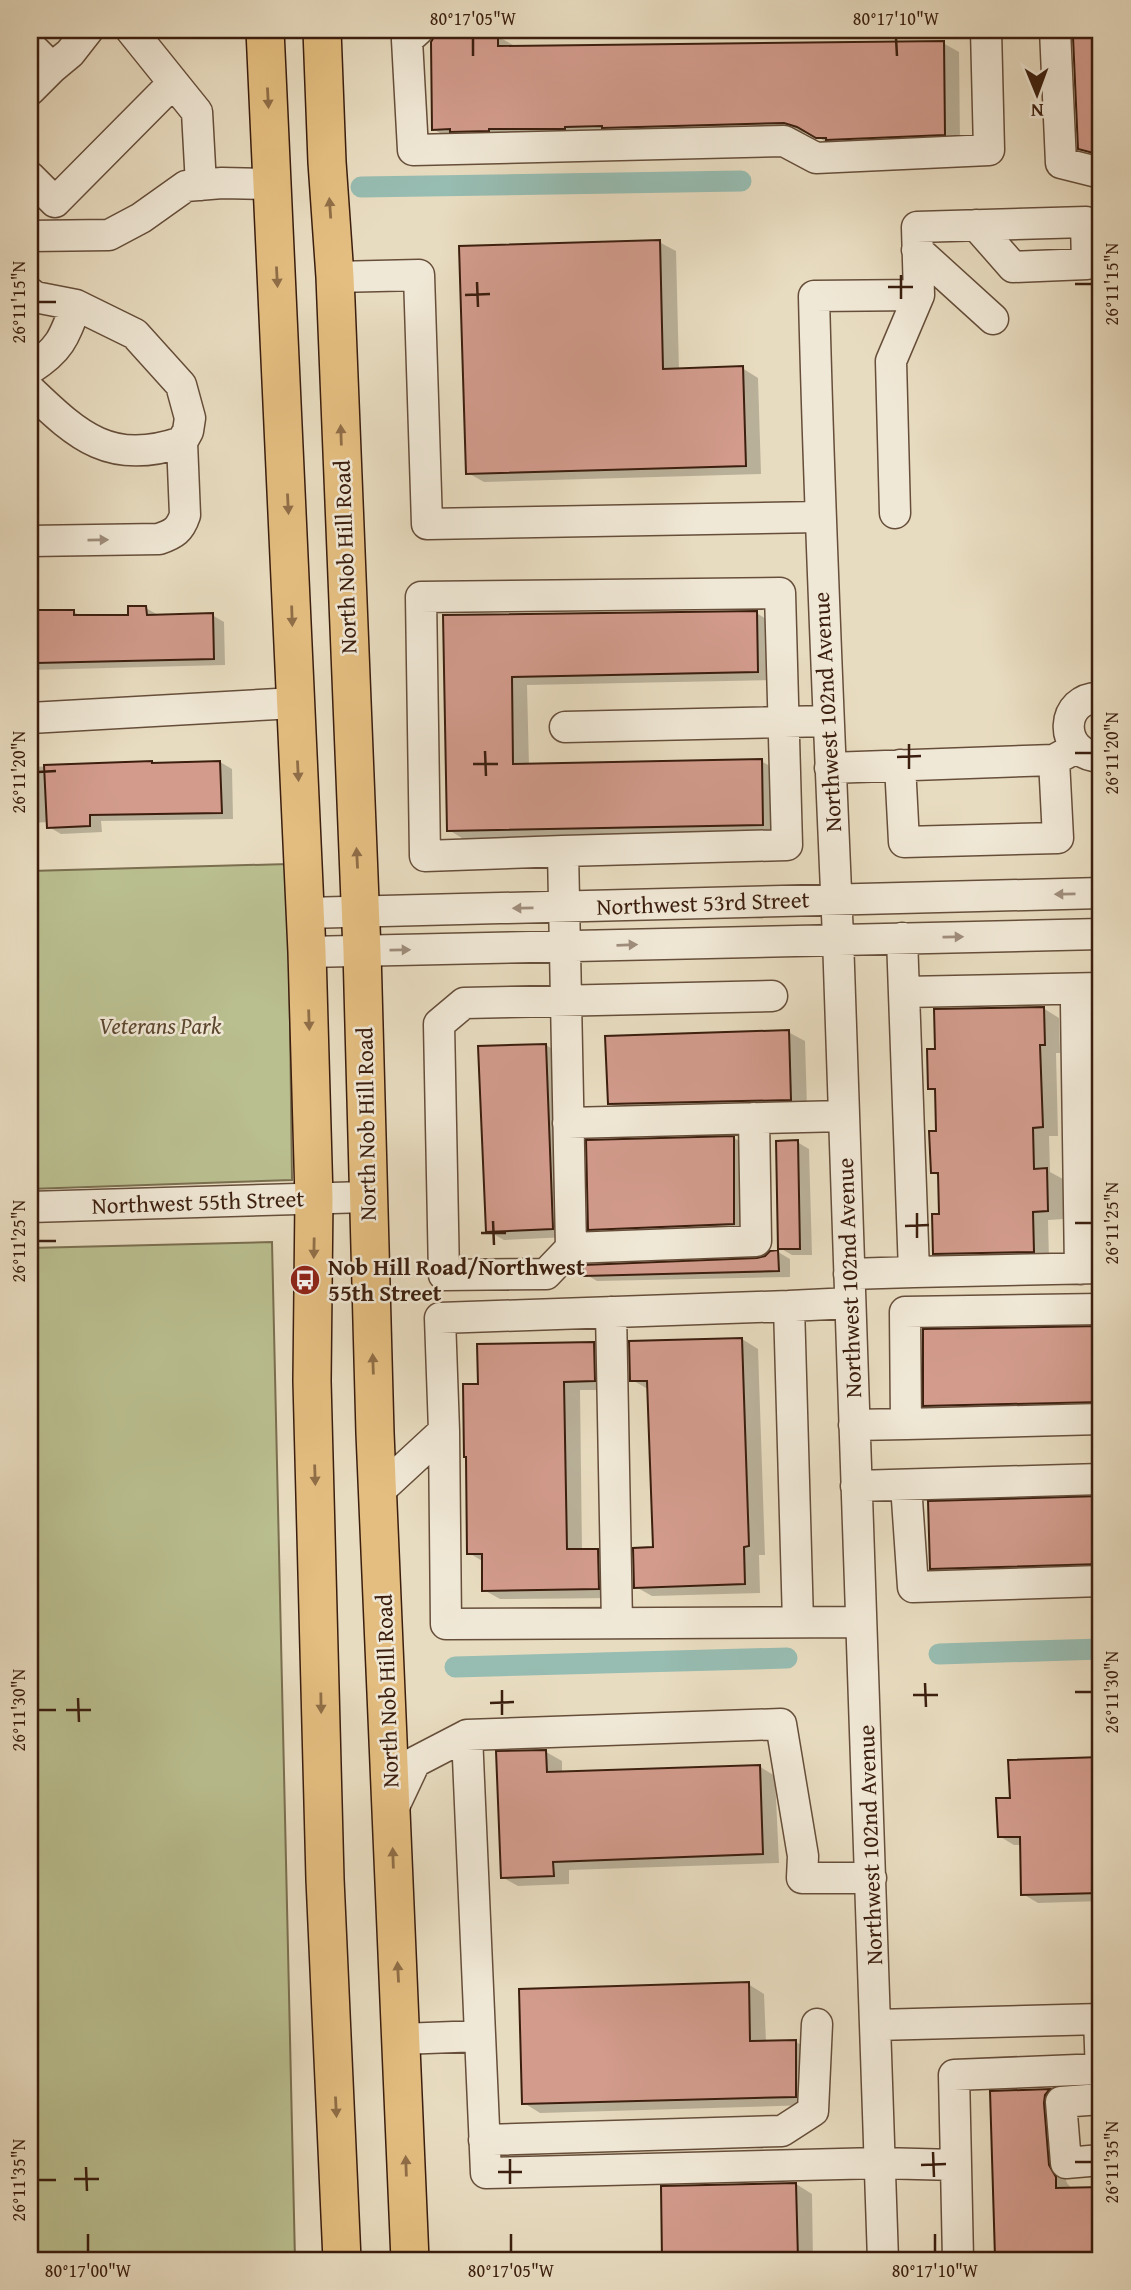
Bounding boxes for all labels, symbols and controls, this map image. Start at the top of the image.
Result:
text: 80°17'05"W [430,5,517,32]
text: 80°17'10"W [853,5,940,32]
north arrow [1002,60,1072,130]
one-way arrow [263,87,274,109]
text: N [1030,97,1044,125]
one-way arrow [324,197,335,219]
text: 26°11'15"N [1098,242,1125,325]
text: 26°11'15"N [5,260,32,343]
one-way arrow [272,266,283,288]
one-way arrow [335,424,346,446]
street label: North Nob Hill Road [325,459,364,654]
one-way arrow [282,494,293,516]
one-way arrow [87,534,109,546]
street label: Northwest 102nd Avenue [804,591,849,833]
one-way arrow [286,606,298,628]
text: 26°11'20"N [1098,711,1125,794]
text: 26°11'20"N [5,730,32,813]
one-way arrow [293,760,304,782]
one-way arrow [352,847,363,869]
street label: Northwest 53rd Street [596,882,810,923]
one-way arrow [1054,888,1076,899]
one-way arrow [511,902,533,914]
one-way arrow [942,931,964,943]
one-way arrow [617,939,639,951]
one-way arrow [389,944,411,956]
park label: Veterans Park [99,1009,222,1042]
one-way arrow [303,1010,315,1032]
street label: North Nob Hill Road [347,1026,384,1221]
street label: Northwest 102nd Avenue [828,1157,869,1399]
street label: Northwest 55th Street [91,1181,305,1222]
text: 26°11'25"N [1098,1181,1125,1264]
text: 26°11'25"N [5,1199,32,1282]
one-way arrow [308,1237,320,1259]
place label: Nob Hill Road/Northwest 55th Street [328,1250,585,1309]
bus stop icon: Nob Hill Road/Northwest 55th Street [288,1263,322,1297]
one-way arrow [367,1353,378,1375]
one-way arrow [309,1464,320,1486]
street label: North Nob Hill Road [367,1593,406,1788]
text: 26°11'30"N [1098,1650,1125,1733]
text: 26°11'30"N [5,1668,32,1751]
one-way arrow [315,1692,326,1714]
street label: Northwest 102nd Avenue [849,1724,890,1966]
one-way arrow [388,1847,399,1869]
one-way arrow [392,1961,403,1983]
one-way arrow [331,2096,342,2118]
text: 26°11'35"N [1098,2120,1125,2203]
text: 26°11'35"N [5,2138,32,2221]
one-way arrow [400,2155,411,2177]
text: 80°17'00"W [45,2257,132,2284]
text: 80°17'05"W [468,2257,555,2284]
text: 80°17'10"W [892,2257,979,2284]

